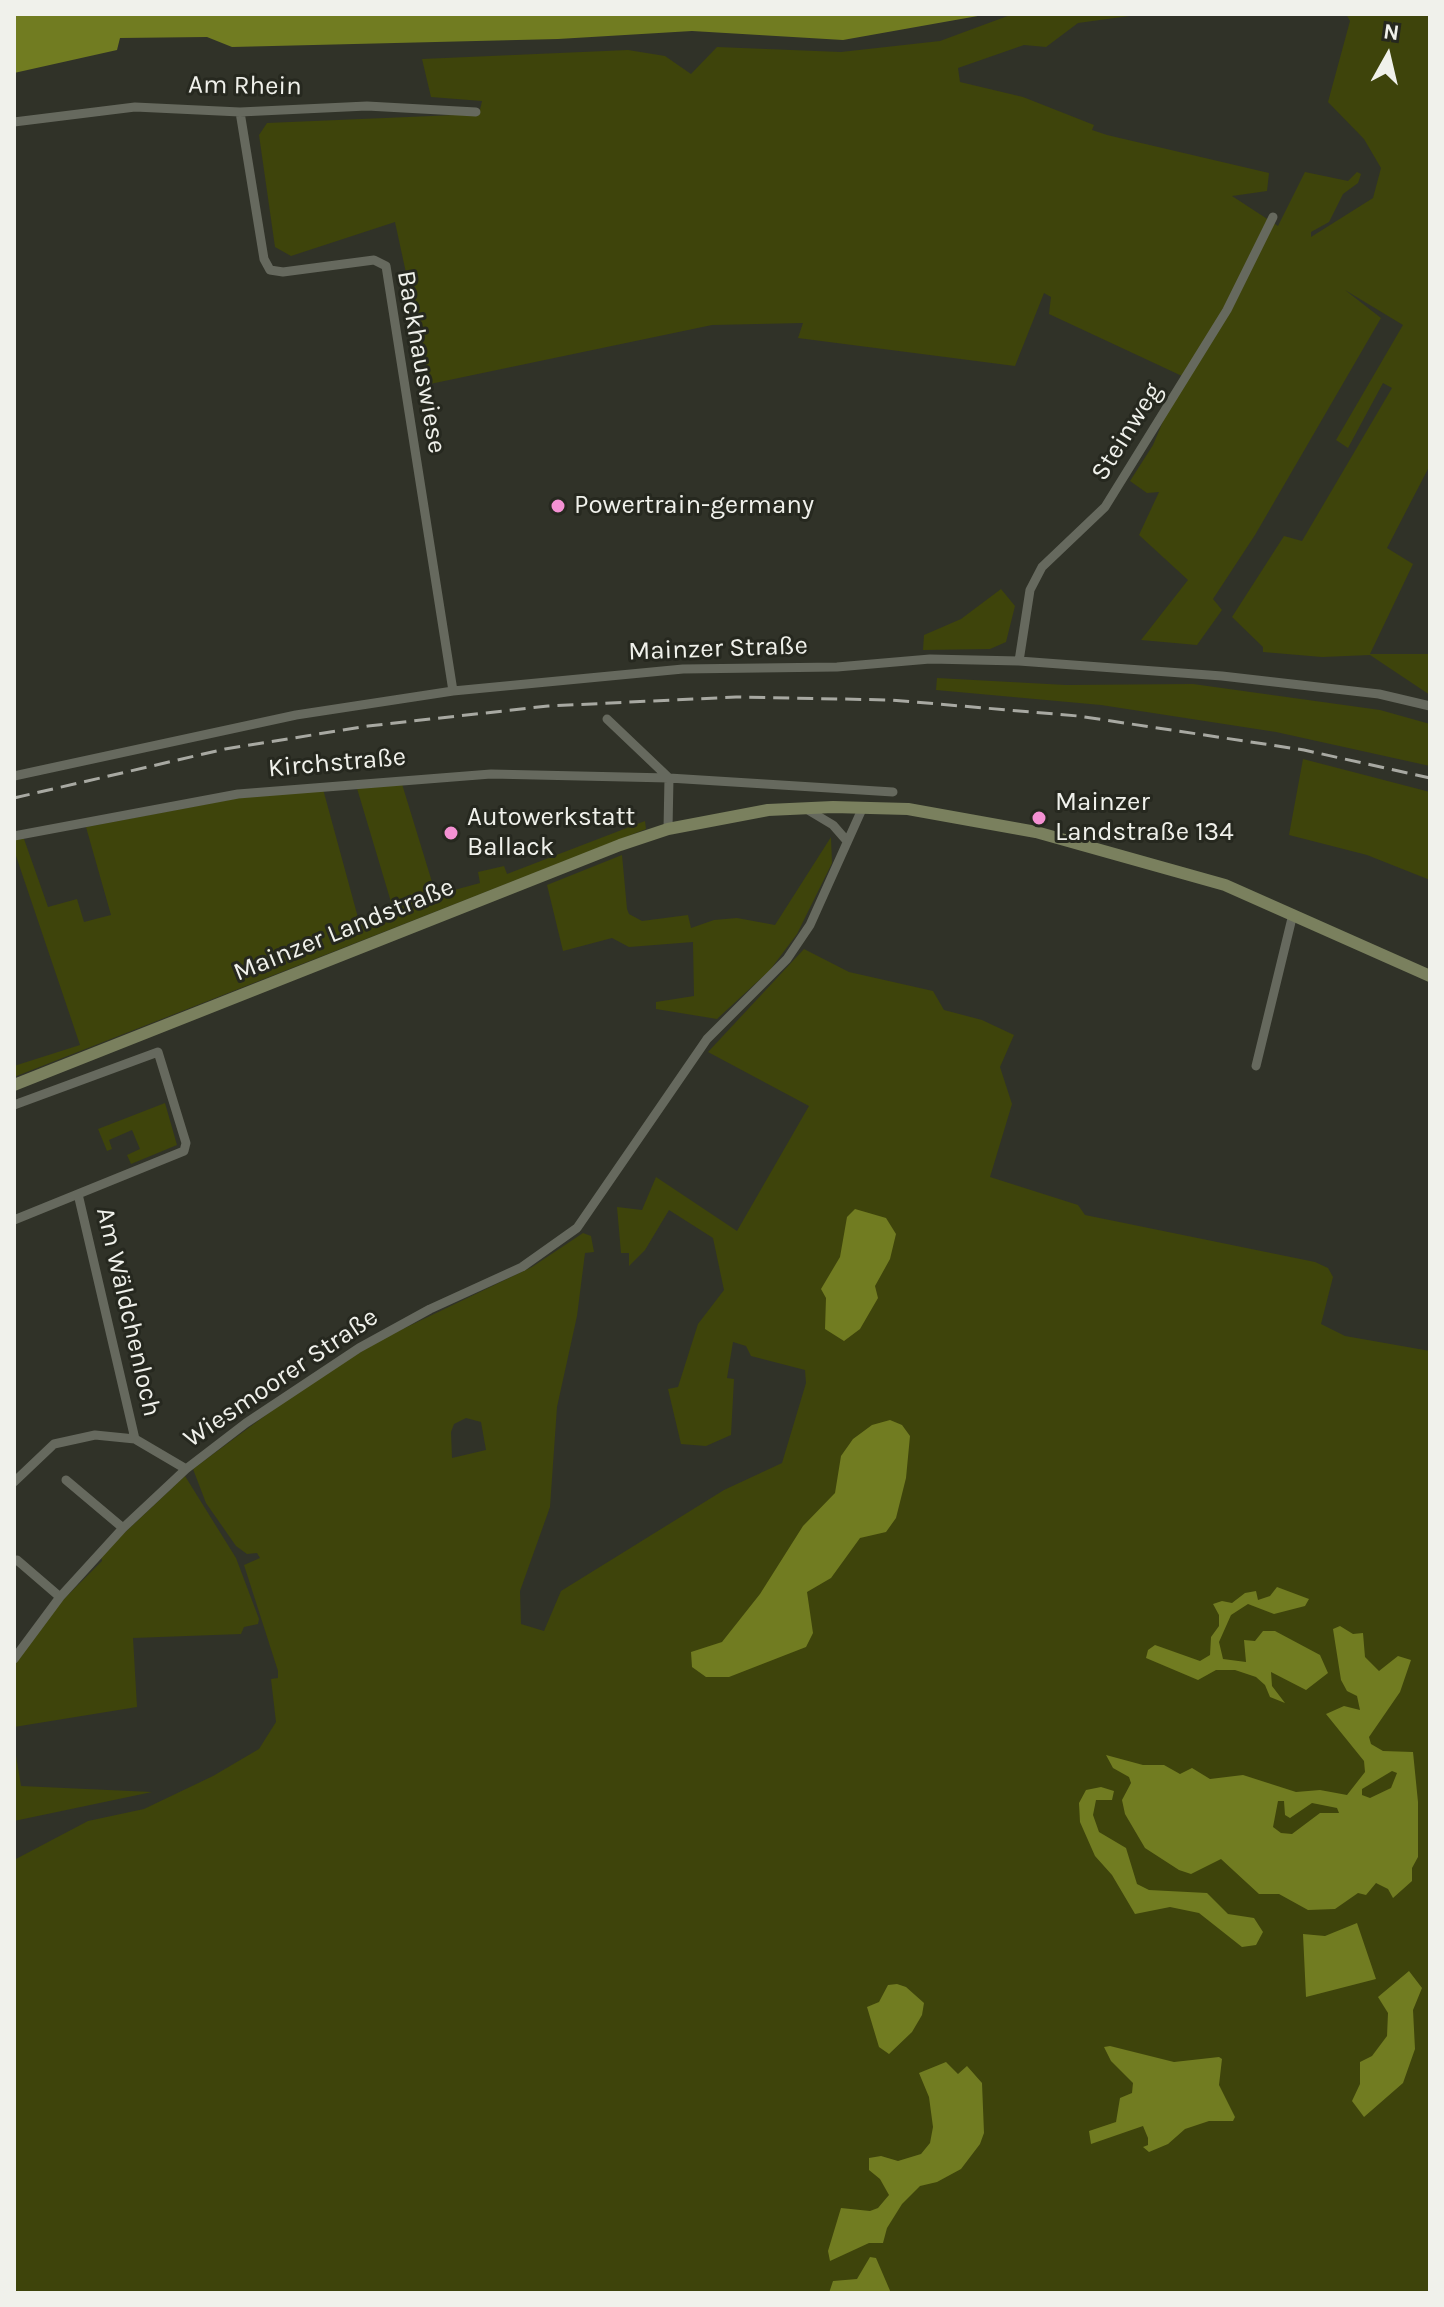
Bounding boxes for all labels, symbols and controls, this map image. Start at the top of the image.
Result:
north arrow [1348,16,1428,96]
text: N [1382,18,1401,46]
street label: Am Rhein [188,69,302,103]
street label: Backhauswiese [390,268,452,456]
street label: Steinweg [1085,377,1169,487]
place label: Powertrain-germany [574,490,814,522]
marker: Powertrain-germany [549,497,567,515]
street label: Mainzer Straße [628,630,808,668]
street label: Kirchstraße [267,741,407,785]
place label: Mainzer Landstraße 134 [1055,787,1234,848]
place label: Autowerkstatt Ballack [467,802,635,864]
marker: Mainzer Landstraße 134 [1030,809,1048,827]
marker: Autowerkstatt Ballack [442,824,460,842]
street label: Mainzer Landstraße [229,872,459,988]
street label: Am Wäldchenloch [89,1204,167,1420]
street label: Wiesmoorer Straße [178,1301,384,1455]

